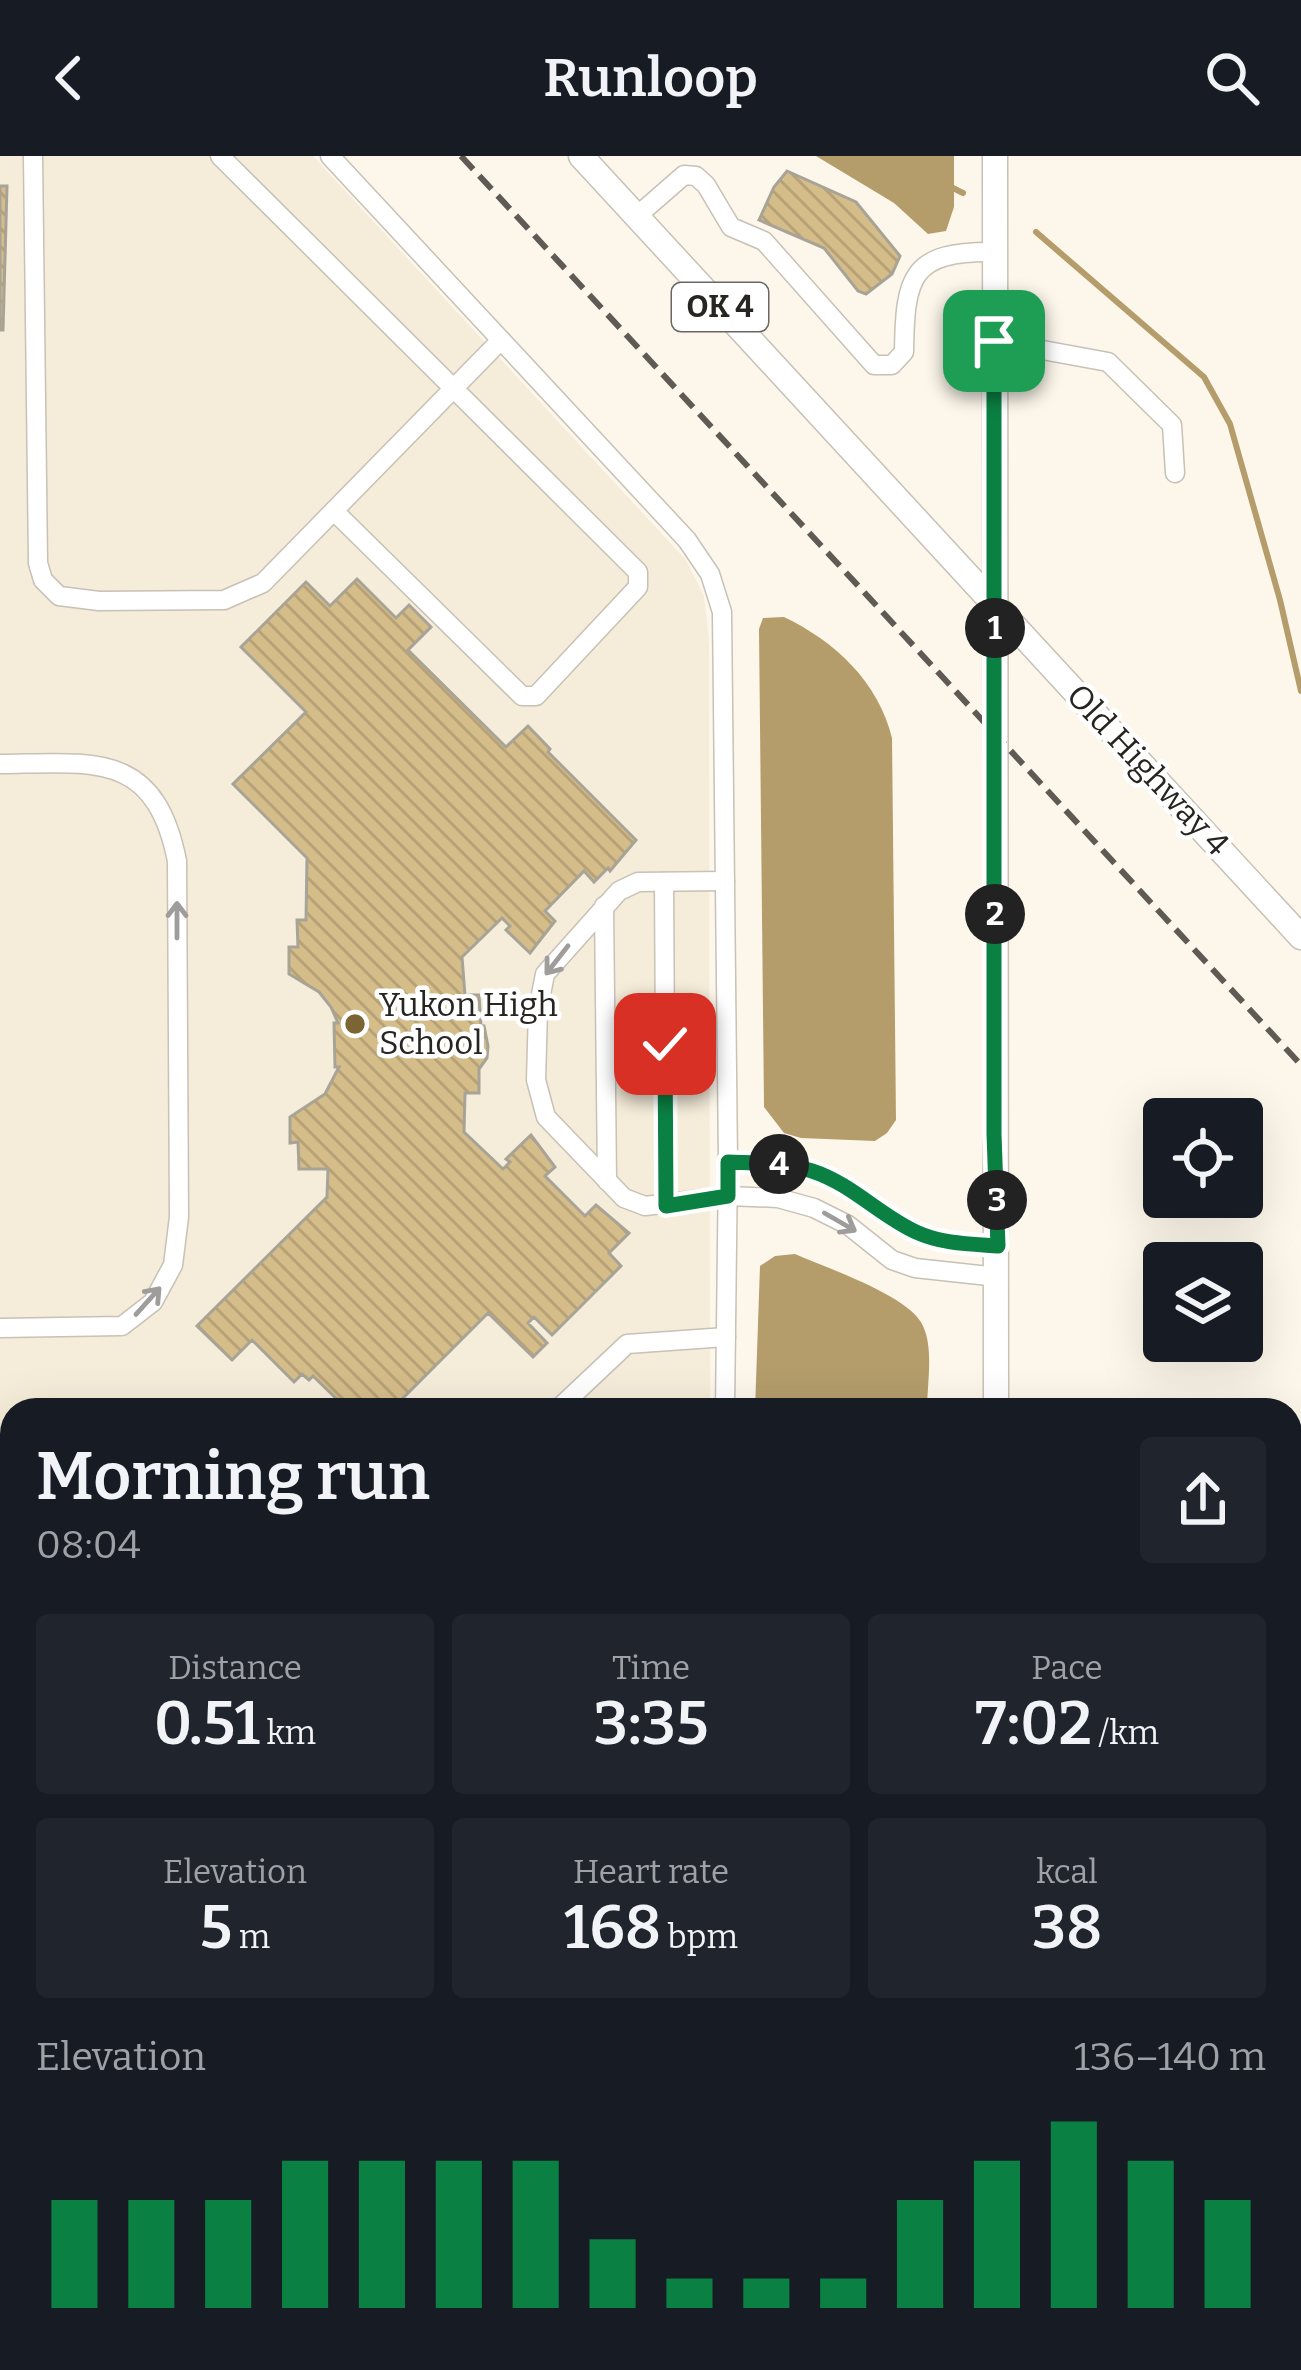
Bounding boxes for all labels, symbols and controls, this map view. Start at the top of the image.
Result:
icon: back [36,45,102,111]
icon: search [1199,45,1265,111]
text: Runloop [543,46,758,110]
road number: OK 4 [672,283,768,331]
pin [943,290,1045,392]
icon: arrive [961,308,1027,374]
pin: 1 [965,598,1025,658]
text: 1 [988,608,1002,648]
street label: Old Highway 4 [1058,676,1238,864]
pin: 2 [965,884,1025,944]
text: 2 [986,894,1004,934]
one-way arrow [166,901,188,940]
one-way arrow [545,944,571,976]
place label: Yukon High School [379,985,558,1063]
pin [614,993,716,1095]
marker: Yukon High School [342,1011,368,1037]
icon: check [632,1011,698,1077]
map controls [1143,1098,1263,1362]
button: locate [1143,1098,1263,1218]
pin: 4 [749,1134,809,1194]
text: 4 [769,1144,789,1184]
pin: 3 [967,1170,1027,1230]
text: 3 [987,1180,1007,1220]
one-way arrow [822,1211,857,1235]
button: layers [1143,1242,1263,1362]
one-way arrow [134,1286,162,1316]
text: Morning run [36,1437,430,1516]
button: share [1140,1437,1266,1563]
text: 08:04 [36,1522,140,1568]
text: Distance [168,1648,302,1688]
text: Time [612,1648,690,1688]
text: Pace [1031,1648,1103,1688]
text: 0.51 [154,1688,260,1760]
text: 3:35 [593,1688,709,1760]
text: 7:02 [975,1688,1092,1760]
text: km [260,1713,316,1753]
text: /km [1092,1713,1159,1753]
text: Elevation [163,1852,307,1892]
text: Heart rate [573,1852,729,1892]
text: kcal [1036,1852,1098,1892]
text: 5 [200,1892,232,1964]
text: 168 [564,1892,661,1964]
text: 38 [1032,1892,1102,1964]
text: m [232,1917,270,1957]
text: bpm [661,1917,738,1957]
text: Elevation [36,2034,206,2080]
text: 136–140 m [1074,2034,1266,2080]

